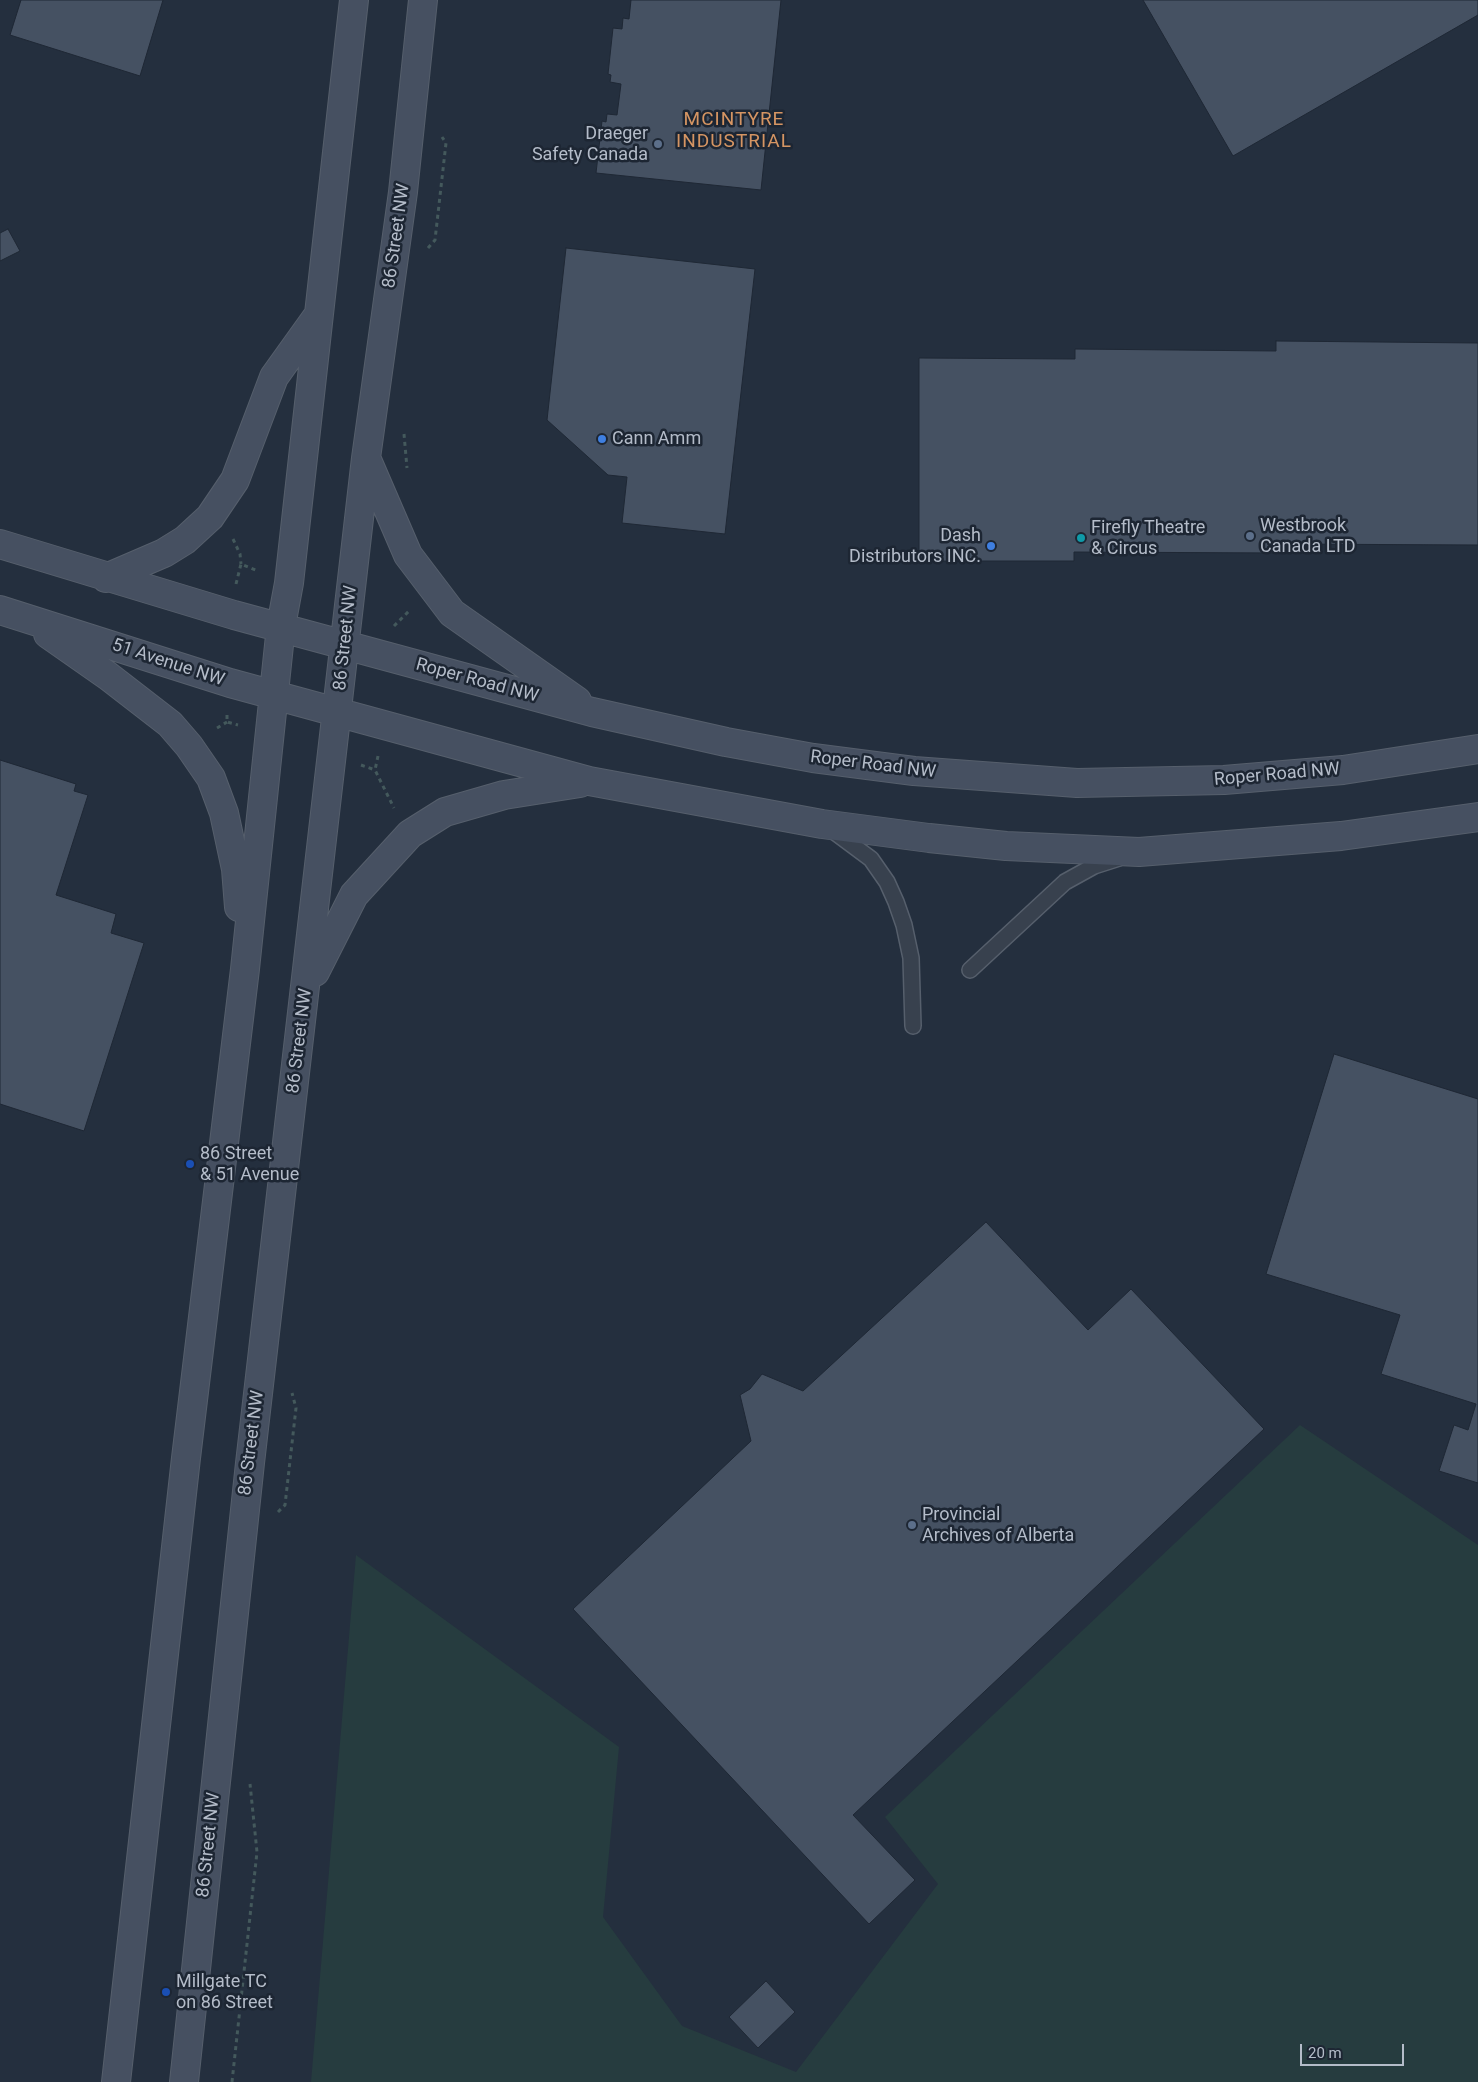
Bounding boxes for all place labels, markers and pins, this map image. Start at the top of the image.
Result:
place label: Draeger Safety Canada [532,123,648,166]
marker: Draeger Safety Canada [652,138,664,150]
place label: Cann Amm [612,428,701,450]
marker: Cann Amm [596,433,608,445]
place label: Westbrook Canada LTD [1260,515,1355,558]
place label: Firefly Theatre & Circus [1091,517,1205,560]
place label: Dash Distributors INC. [849,525,981,568]
marker: Westbrook Canada LTD [1244,530,1256,542]
marker: Firefly Theatre & Circus [1075,532,1087,544]
marker: Dash Distributors INC. [985,540,997,552]
place label: 86 Street & 51 Avenue [200,1143,299,1186]
marker: 86 Street & 51 Avenue [184,1158,196,1170]
place label: Provincial Archives of Alberta [922,1504,1074,1546]
marker: Provincial Archives of Alberta [906,1519,918,1531]
place label: Millgate TC on 86 Street [176,1971,273,2014]
marker: Millgate TC on 86 Street [160,1986,172,1998]

